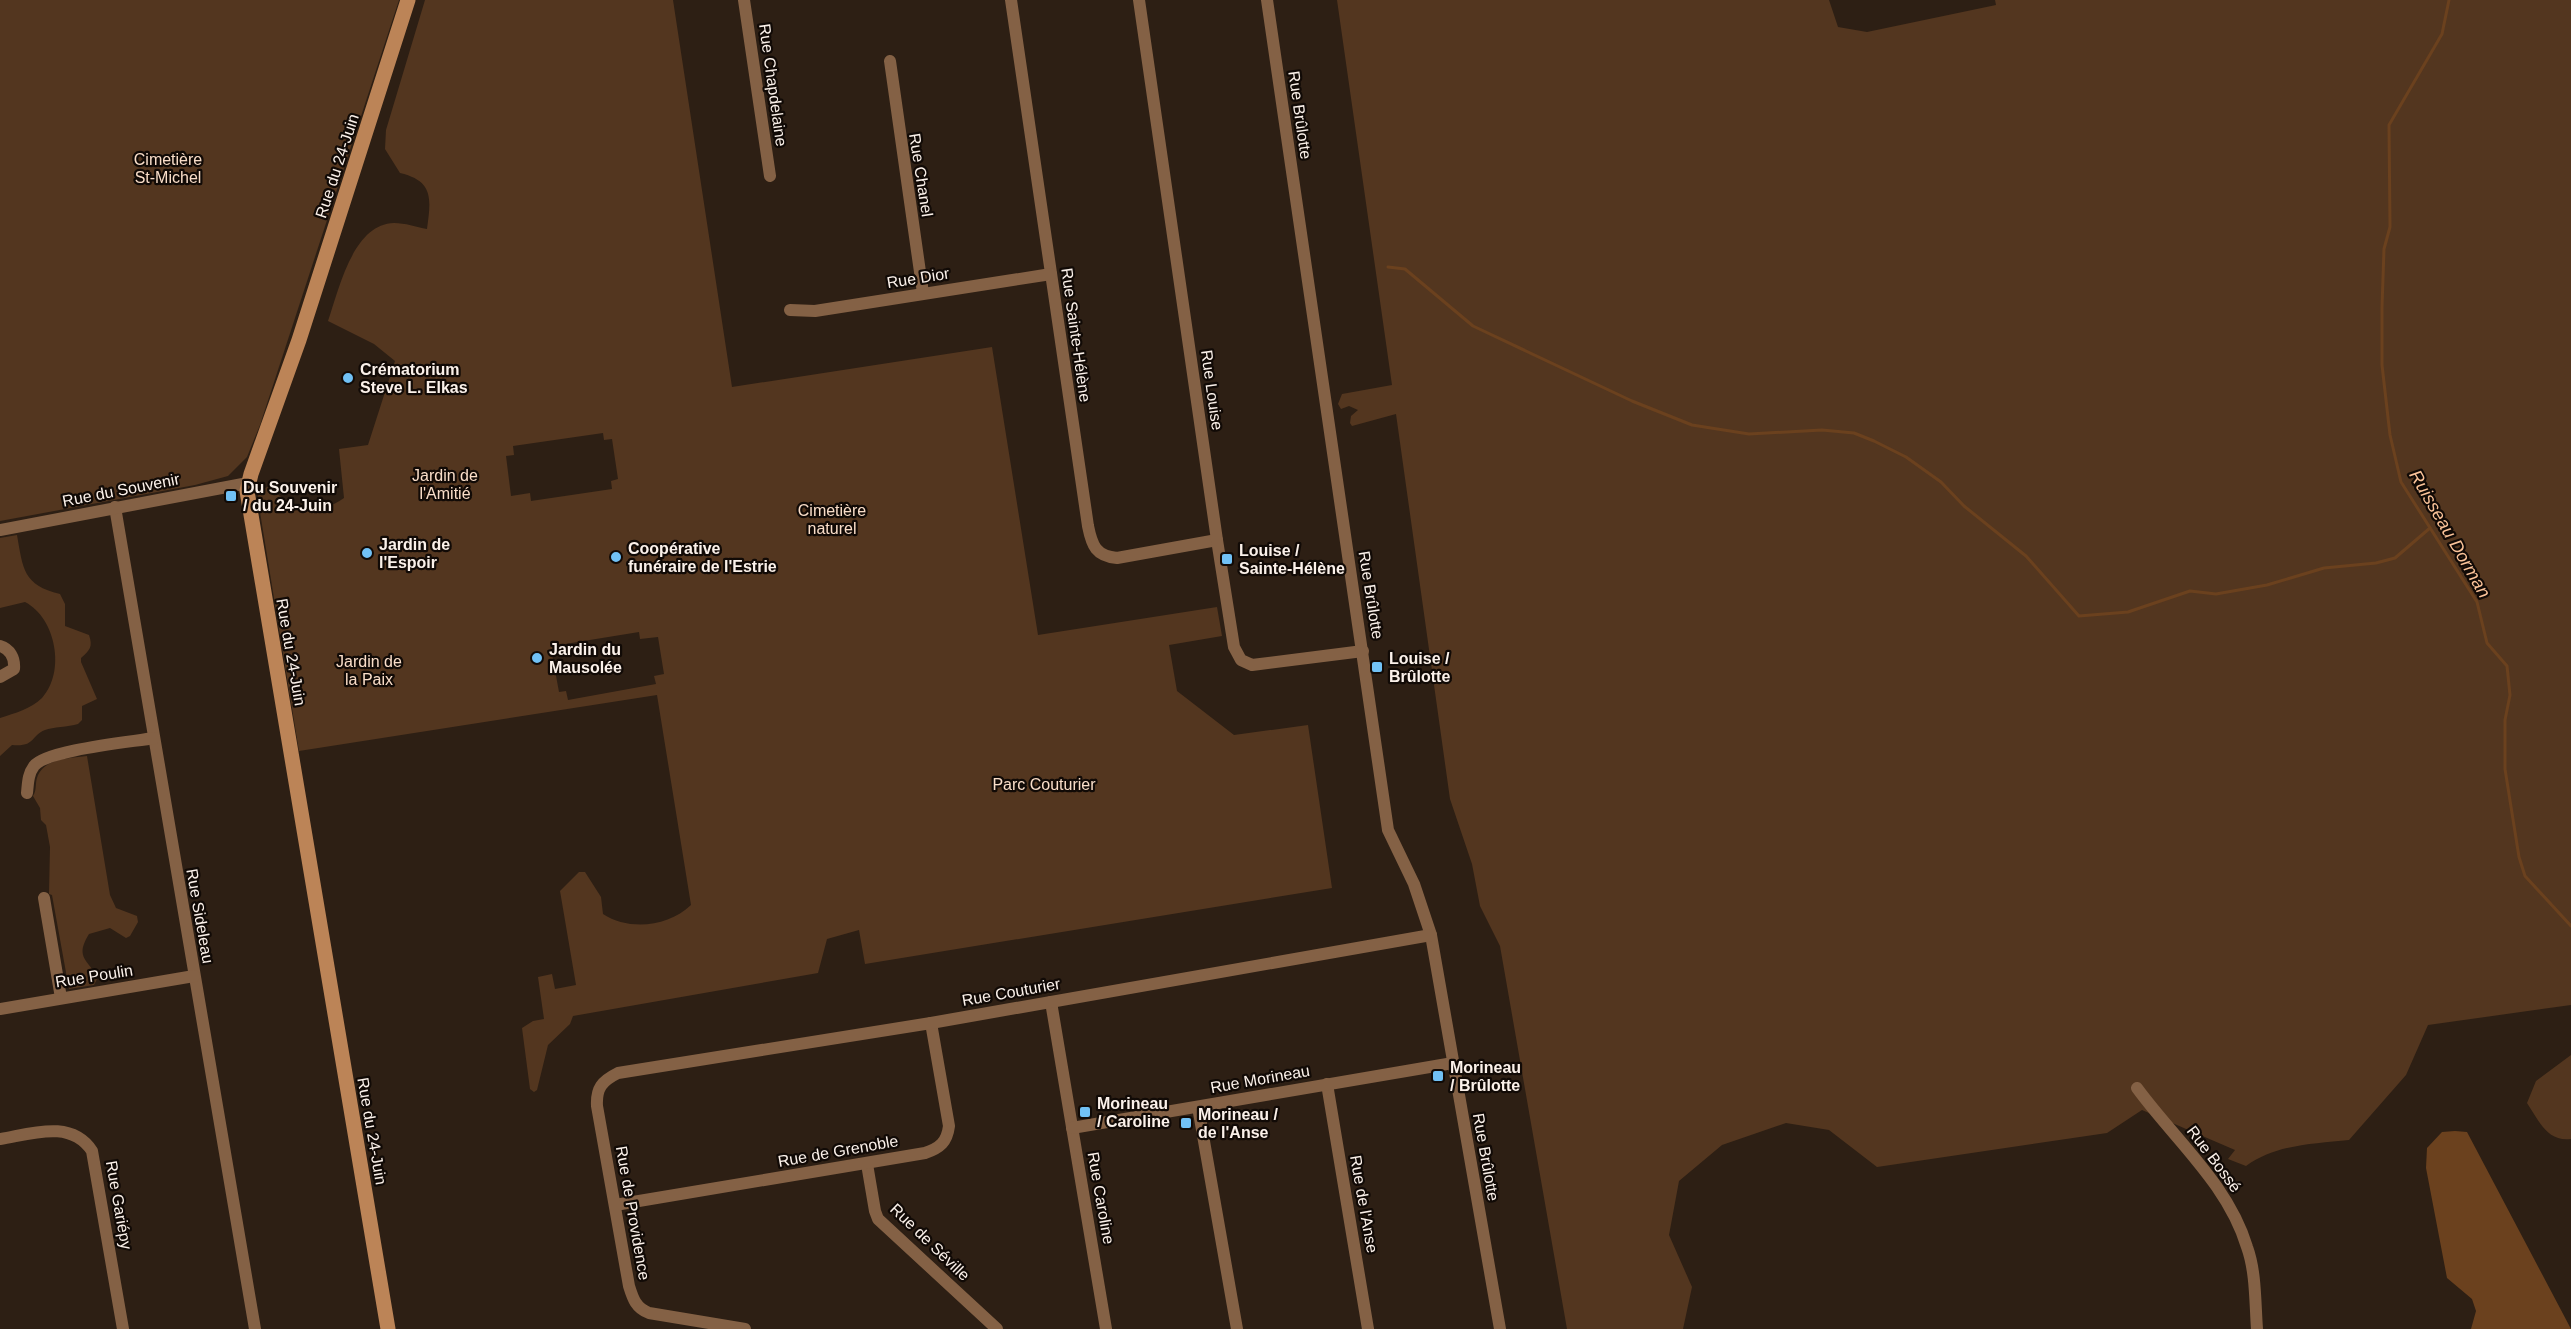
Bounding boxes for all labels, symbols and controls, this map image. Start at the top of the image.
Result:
street label: Rue Chapdelaine [756,23,790,148]
street label: Rue Brûlotte [1285,70,1315,160]
street label: Rue du 24-Juin [312,112,362,220]
street label: Rue Chanel [906,132,936,218]
park label: Cimetière St-Michel [134,151,202,186]
street label: Rue Dior [885,265,951,291]
street label: Rue Sainte-Hélène [1058,267,1094,403]
street label: Rue Louise [1198,349,1226,431]
place label: Crématorium Steve L. Elkas [360,361,468,396]
marker: Crématorium Steve L. Elkas [341,371,355,385]
park label: Jardin de l'Amitié [412,467,478,502]
water label: Ruisseau Dorman [2405,467,2495,601]
street label: Rue du Souvenir [61,470,182,510]
place label: Du Souvenir / du 24-Juin [243,479,337,514]
marker: Du Souvenir / du 24-Juin [224,489,238,503]
park label: Cimetière naturel [798,502,866,537]
place label: Jardin de l'Espoir [379,536,450,571]
place label: Coopérative funéraire de l'Estrie [628,540,777,575]
place label: Louise / Sainte-Hélène [1239,542,1345,577]
marker: Jardin de l'Espoir [360,546,374,560]
marker: Coopérative funéraire de l'Estrie [609,550,623,564]
street label: Rue Brûlotte [1356,550,1386,640]
marker: Louise / Sainte-Hélène [1220,552,1234,566]
street label: Rue du 24-Juin [273,597,309,707]
place label: Jardin du Mausolée [549,641,622,676]
place label: Louise / Brûlotte [1389,650,1450,685]
marker: Jardin du Mausolée [530,651,544,665]
park label: Jardin de la Paix [336,653,402,688]
marker: Louise / Brûlotte [1370,660,1384,674]
park label: Parc Couturier [992,776,1096,793]
street label: Rue Sideleau [183,867,217,965]
street label: Rue Poulin [54,961,134,991]
street label: Rue Couturier [960,975,1062,1009]
place label: Morineau / Brûlotte [1450,1059,1521,1094]
street label: Rue Morineau [1209,1062,1311,1096]
marker: Morineau / Brûlotte [1431,1069,1445,1083]
street label: Rue du 24-Juin [354,1076,390,1186]
place label: Morineau / Caroline [1097,1095,1170,1130]
marker: Morineau / Caroline [1078,1105,1092,1119]
place label: Morineau / de l'Anse [1198,1106,1279,1141]
street label: Rue Brûlotte [1470,1112,1502,1202]
marker: Morineau / de l'Anse [1179,1116,1193,1130]
street label: Rue Bossé [2184,1123,2244,1195]
street label: Rue de Grenoble [777,1132,900,1170]
street label: Rue de Providence [613,1145,653,1282]
street label: Rue Caroline [1085,1151,1117,1246]
street label: Rue de l'Anse [1347,1154,1381,1254]
street label: Rue Gariépy [103,1159,135,1251]
street label: Rue de Séville [887,1200,973,1284]

